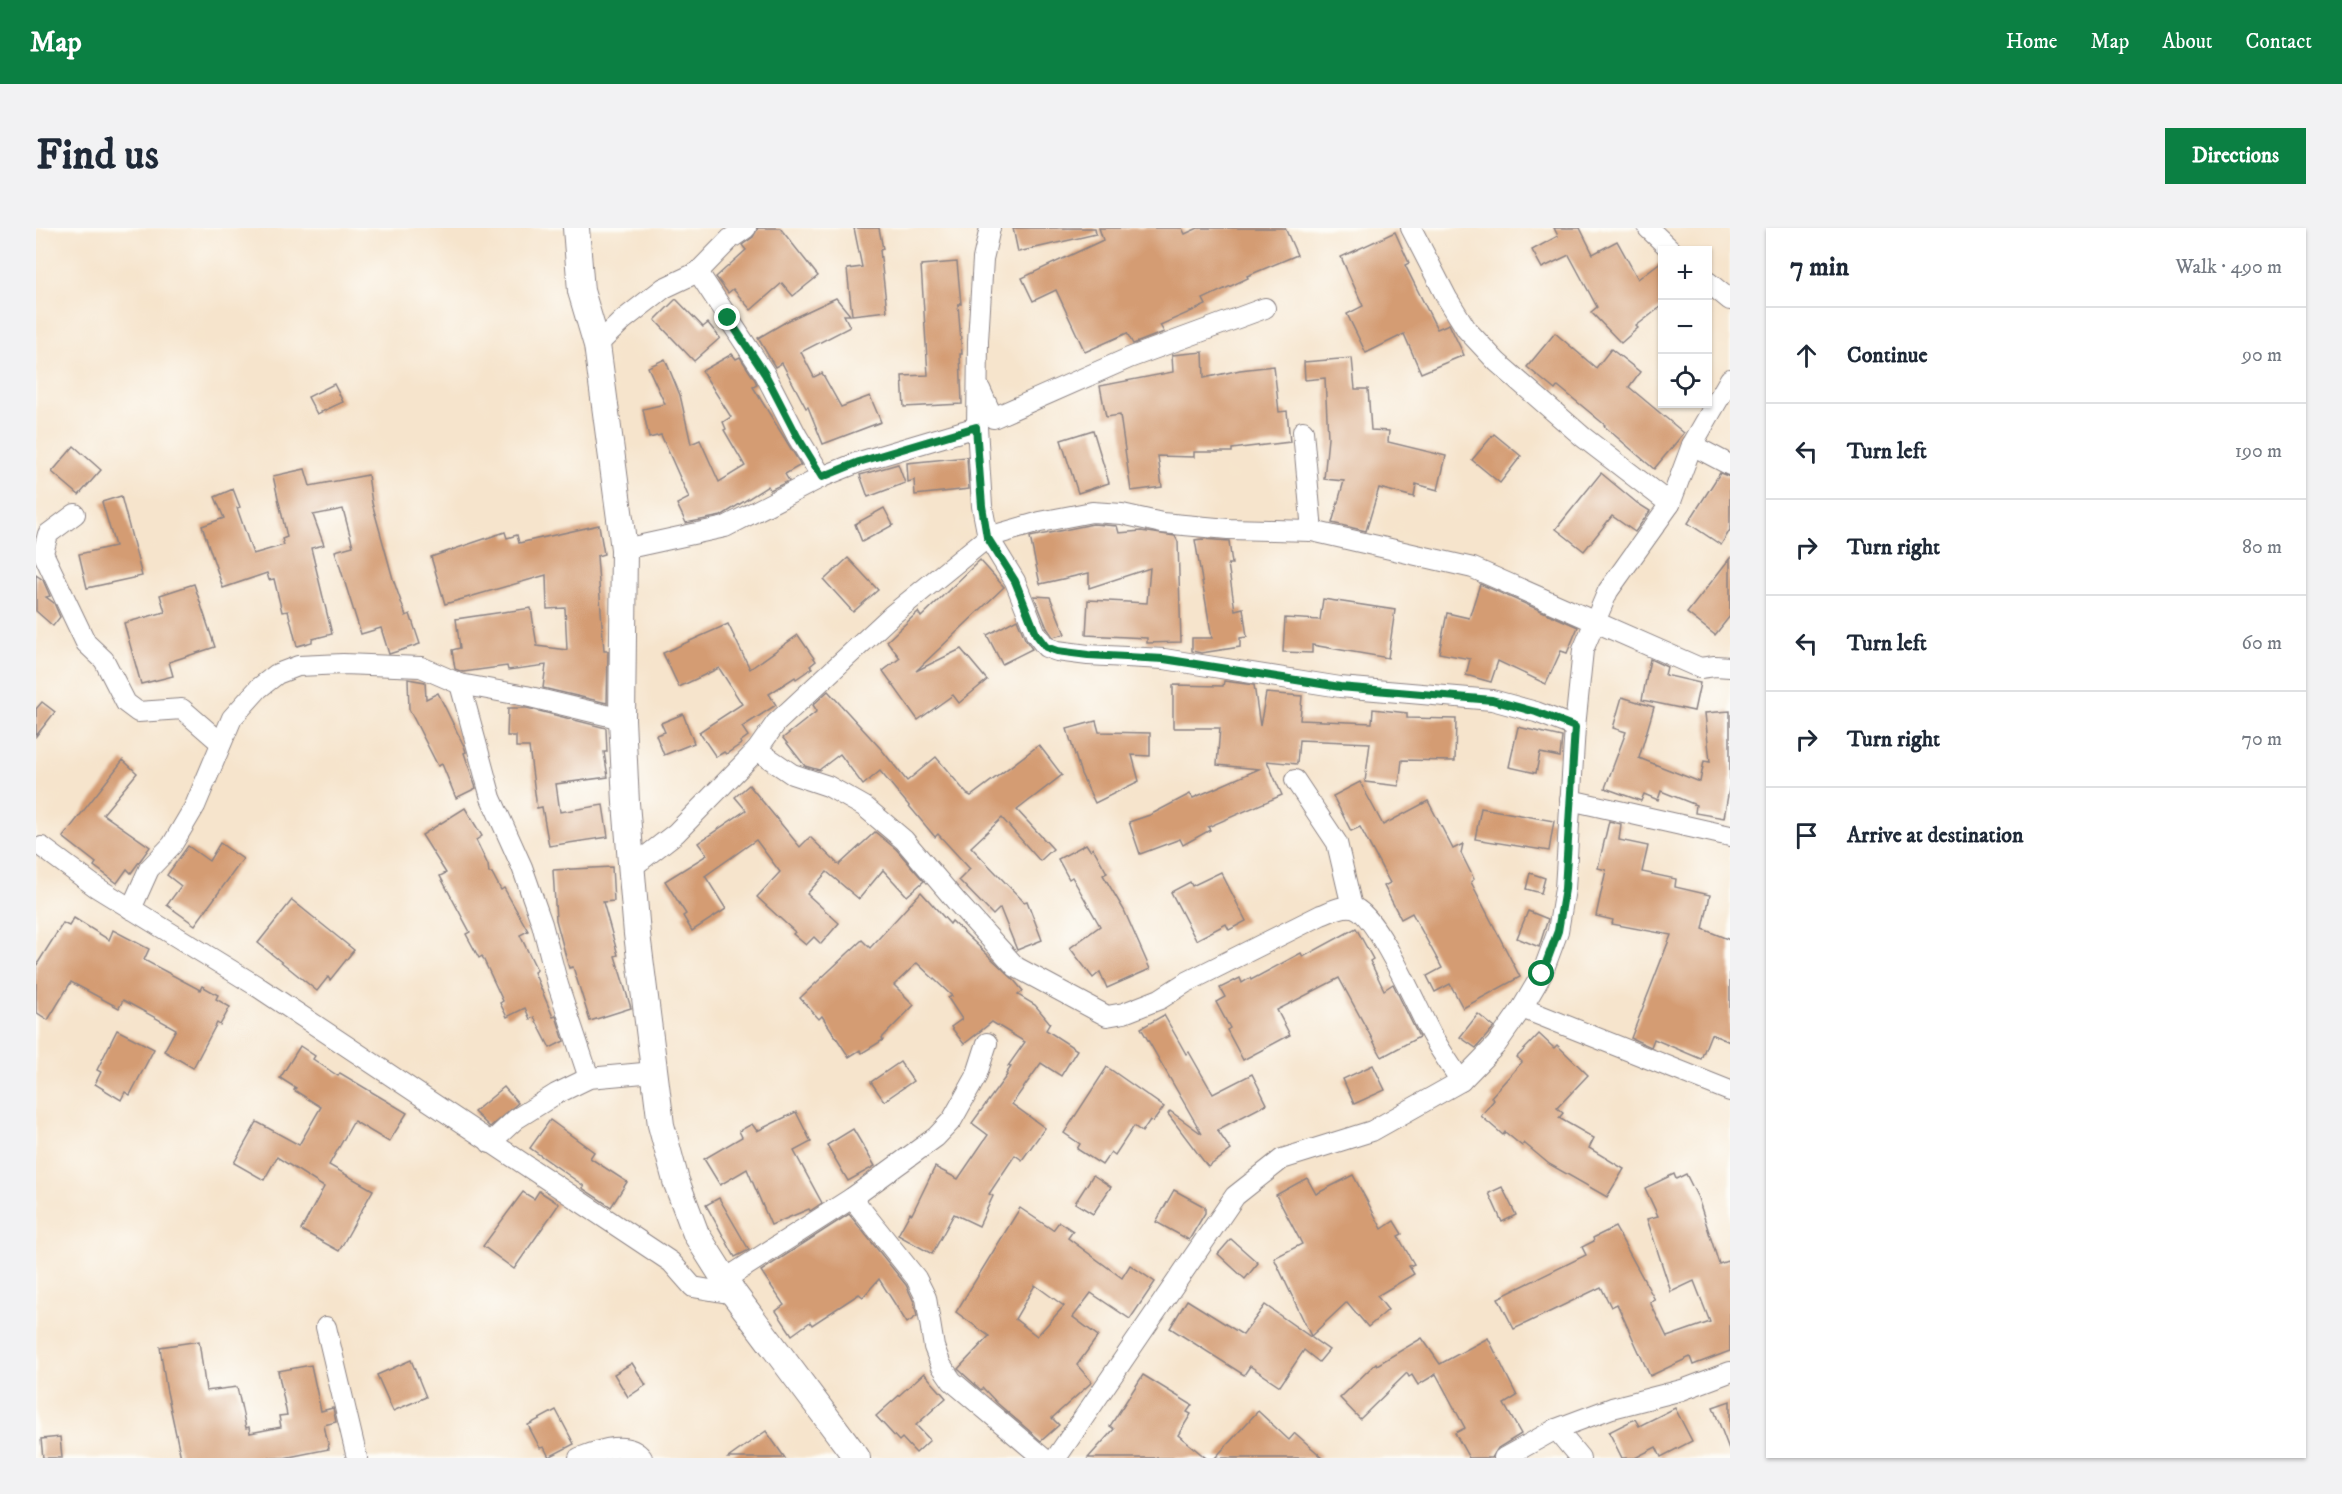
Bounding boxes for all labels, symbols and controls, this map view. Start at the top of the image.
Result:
text: Map [30,25,82,60]
text: Home [2006,29,2058,55]
text: Map [2091,29,2129,55]
text: About [2162,29,2213,55]
text: Contact [2246,29,2312,55]
button: Directions [2165,128,2306,184]
text: Find us [36,130,159,182]
map controls [1658,246,1712,408]
button: + [1658,246,1712,300]
text: 7 min [1790,251,1849,284]
text: Walk · 490 m [2175,255,2282,280]
button: − [1658,300,1712,354]
route end [714,304,740,330]
icon: ahead [1790,339,1823,372]
text: Continue [1847,342,1928,369]
text: 90 m [2242,343,2282,368]
button: locate [1658,354,1712,408]
icon: left [1790,435,1823,468]
text: Turn left [1847,438,1927,465]
text: 190 m [2235,439,2282,464]
icon: right [1790,531,1823,564]
text: Turn right [1847,534,1940,561]
text: 80 m [2242,535,2282,560]
icon: left [1790,627,1823,660]
text: Turn left [1847,630,1927,657]
text: 60 m [2242,631,2282,656]
icon: right [1790,723,1823,756]
text: Turn right [1847,726,1940,753]
text: 70 m [2241,727,2282,752]
icon: arrive [1790,819,1823,852]
text: Arrive at destination [1847,822,2024,849]
route start [1528,960,1554,986]

